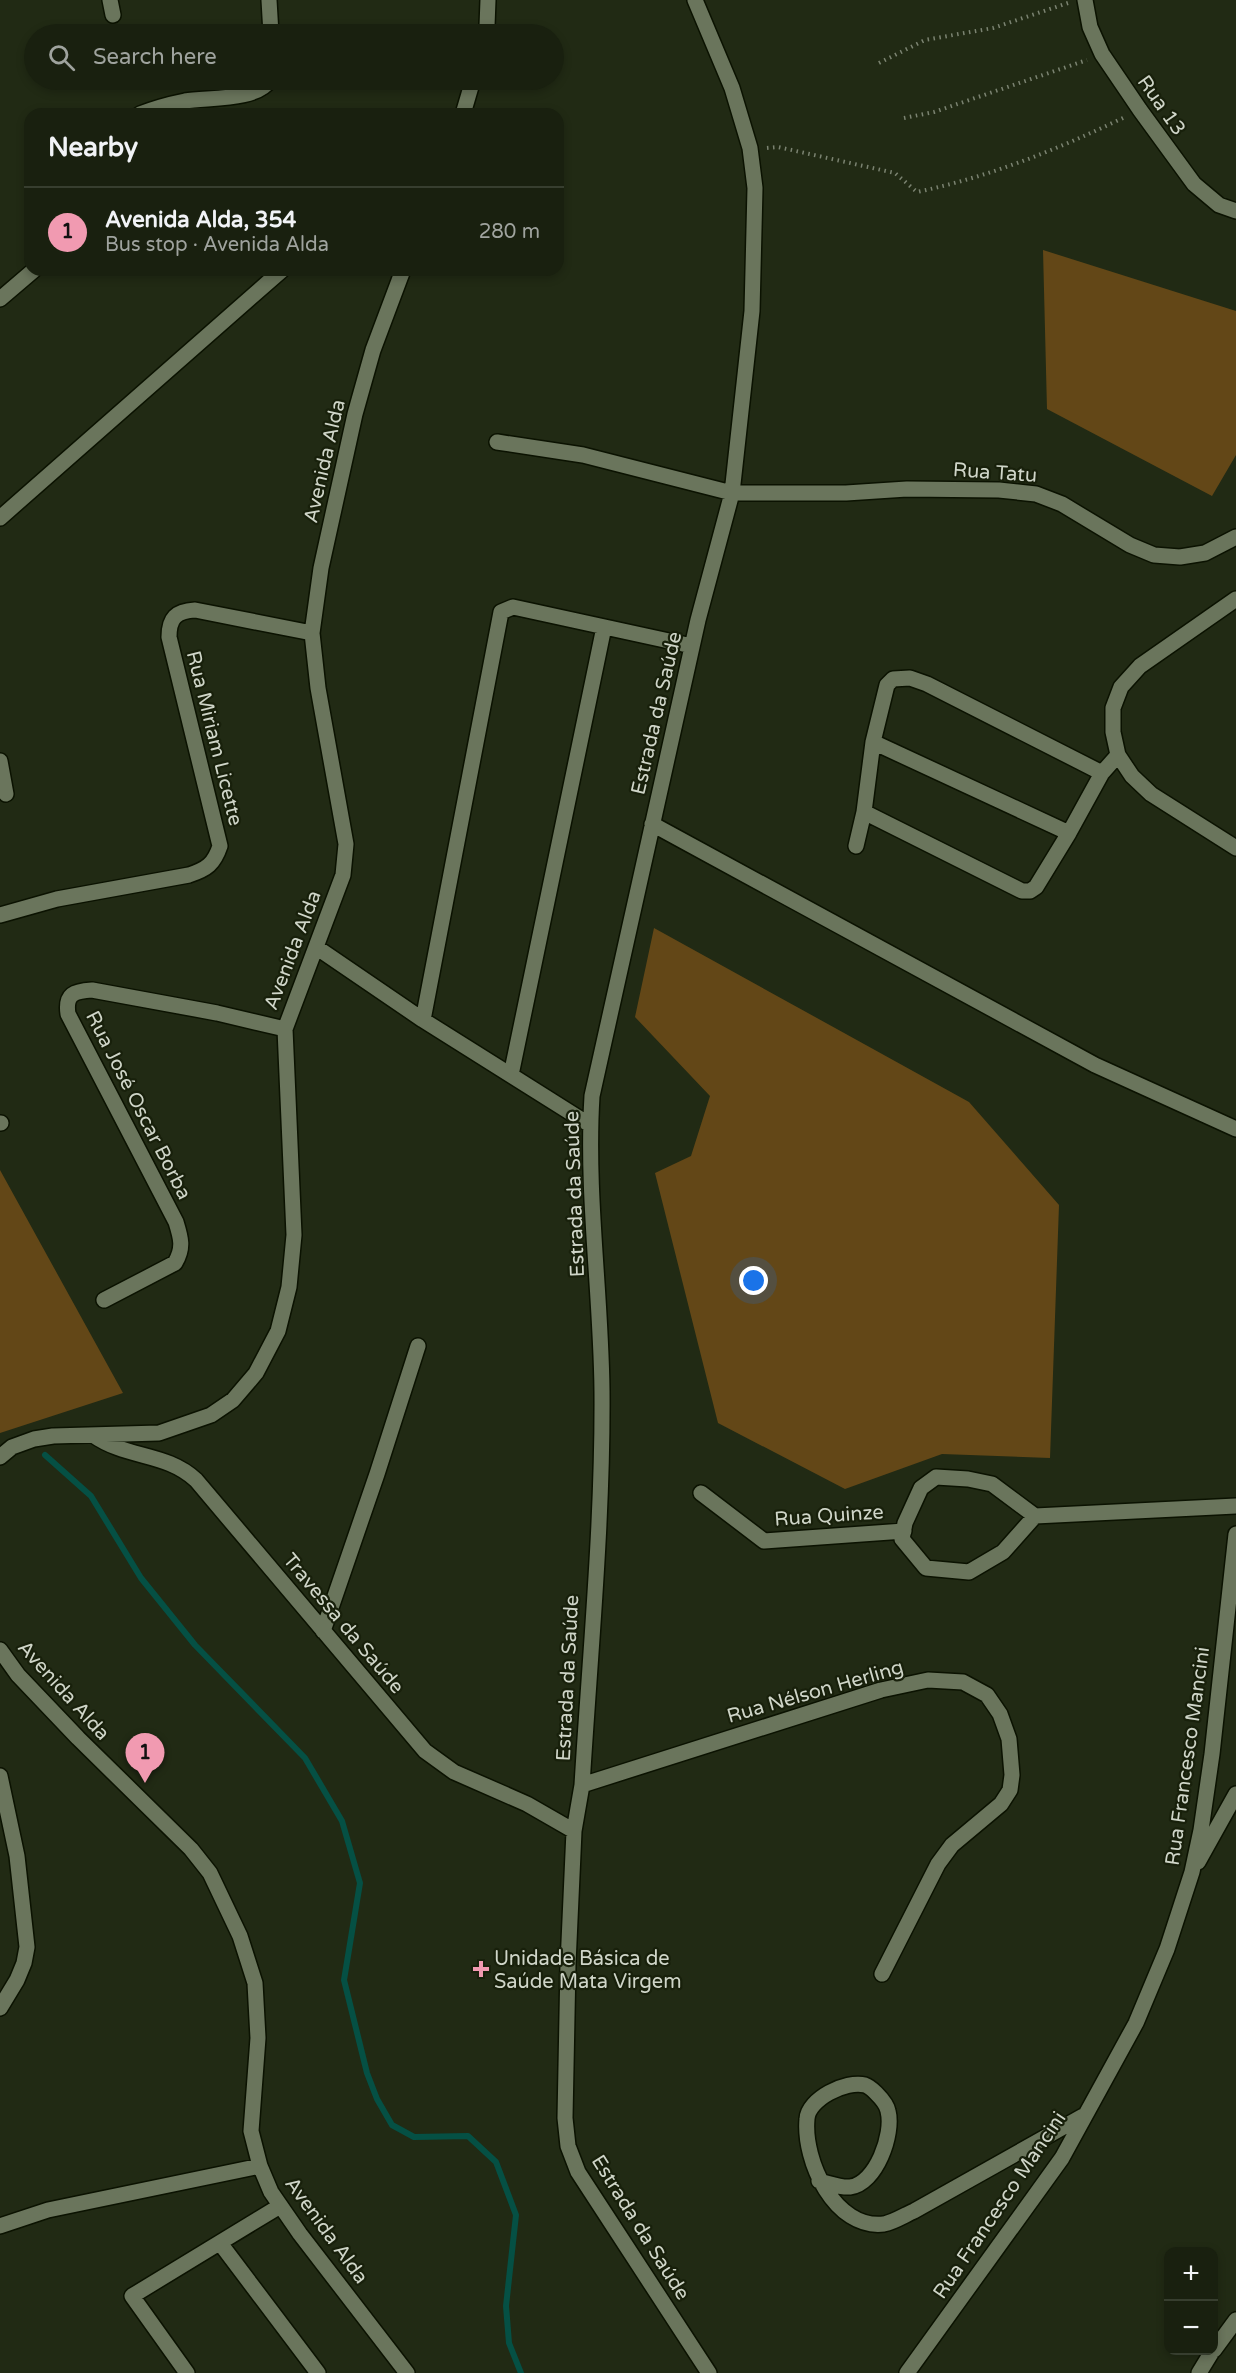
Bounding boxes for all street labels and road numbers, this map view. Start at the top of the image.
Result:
street label: Rua 13 [1132,71,1191,140]
street label: Avenida Alda [299,397,351,525]
street label: Rua Tatu [952,458,1038,488]
street label: Estrada da Saúde [627,629,687,797]
street label: Rua Miriam Licette [181,648,247,828]
street label: Avenida Alda [259,887,327,1013]
street label: Rua José Oscar Borba [80,1007,196,1204]
street label: Estrada da Saúde [560,1110,590,1278]
street label: Rua Quinze [774,1500,885,1532]
street label: Travessa da Saúde [278,1549,409,1699]
street label: Estrada da Saúde [552,1594,584,1762]
street label: Avenida Alda [12,1636,114,1745]
street label: Rua Francesco Mancini [1161,1645,1215,1867]
street label: Rua Nélson Herling [724,1655,906,1729]
street label: Rua Francesco Mancini [928,2107,1071,2304]
street label: Estrada da Saúde [586,2151,694,2304]
street label: Avenida Alda [279,2173,373,2289]

